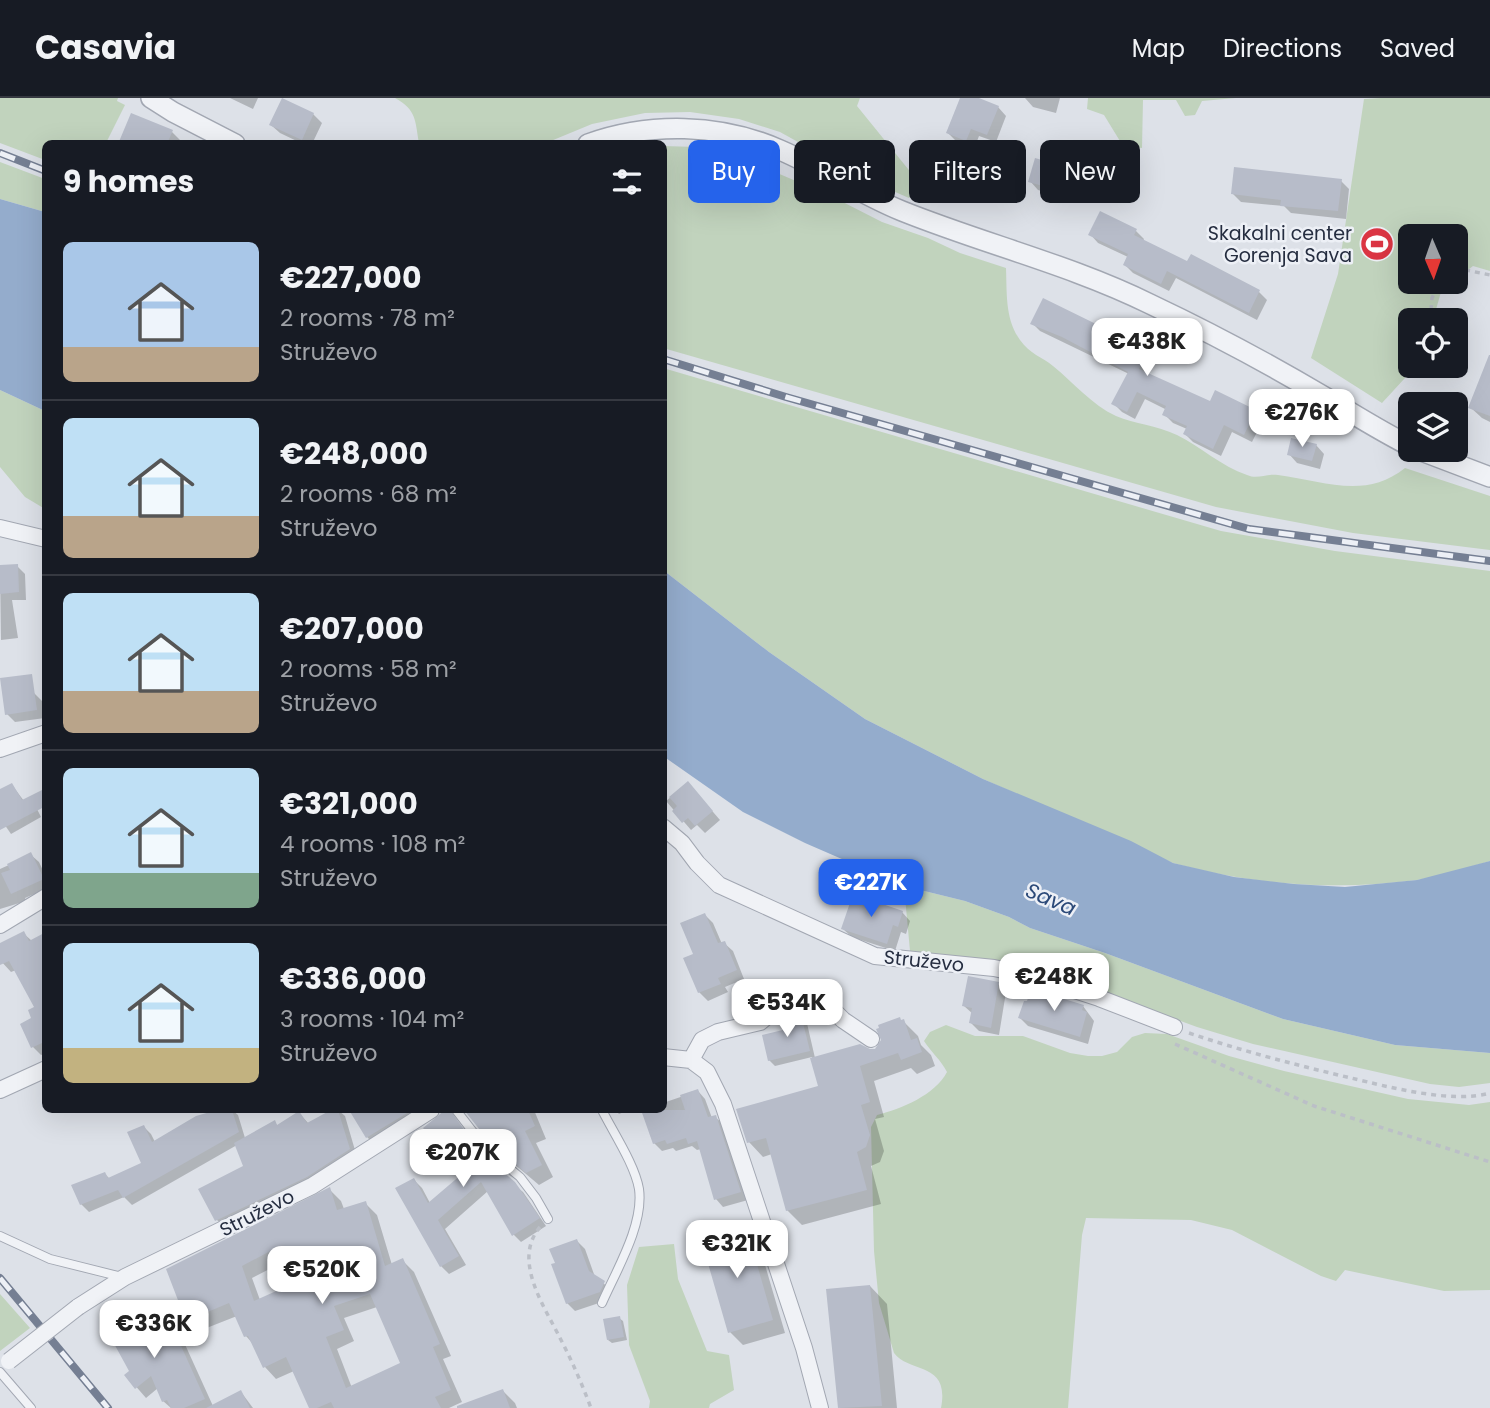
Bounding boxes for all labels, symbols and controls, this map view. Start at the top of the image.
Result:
text: Casavia [35,24,176,71]
text: Map [1132,32,1185,65]
text: Directions [1223,32,1342,65]
text: Saved [1380,32,1455,65]
chip: Buy [688,140,780,203]
chip: Rent [794,140,895,203]
chip: Filters [909,140,1026,203]
chip: New [1040,140,1140,203]
text: 9 homes [63,160,194,203]
icon: filters [608,163,646,201]
place label: Skakalni center Gorenja Sava [1208,220,1352,269]
north arrow [1398,224,1468,294]
map controls [1398,224,1468,462]
sports icon: Skakalni center Gorenja Sava [1358,225,1396,263]
text: €227,000 [280,256,421,299]
icon: home [119,270,203,354]
text: 2 rooms · 78 m² [280,302,455,334]
button: locate [1398,308,1468,378]
pin: €438K [1098,318,1196,378]
text: €438K [1108,325,1186,357]
text: Struževo [280,336,378,368]
pin: €276K [1253,390,1351,449]
button: layers [1398,392,1468,462]
text: €276K [1265,396,1339,428]
text: €248,000 [280,432,428,475]
icon: home [119,446,203,530]
text: 2 rooms · 68 m² [280,478,457,510]
text: Struževo [280,512,378,544]
text: €207,000 [280,607,424,650]
icon: home [119,621,203,705]
text: 2 rooms · 58 m² [280,653,457,685]
text: Struževo [280,687,378,719]
text: €321,000 [280,782,418,825]
icon: home [119,796,203,880]
text: 4 rooms · 108 m² [280,828,465,860]
pin: €227K [822,860,920,919]
text: Struževo [280,862,378,894]
text: €227K [835,866,907,898]
water label: Sava [1021,875,1081,923]
street label: Struževo [883,943,965,979]
pin: €248K [1005,954,1103,1013]
text: €336,000 [280,957,427,1000]
text: €248K [1015,960,1093,992]
icon: home [119,971,203,1055]
pin: €534K [738,979,836,1039]
text: €534K [748,986,826,1018]
text: 3 rooms · 104 m² [280,1003,464,1035]
text: Struževo [280,1037,378,1069]
pin: €207K [414,1130,512,1189]
text: €207K [426,1136,500,1168]
street label: Struževo [215,1183,299,1243]
pin: €321K [688,1220,786,1280]
text: €321K [702,1227,772,1259]
pin: €520K [273,1246,371,1306]
text: €520K [283,1253,361,1285]
pin: €336K [105,1300,203,1360]
text: €336K [116,1307,192,1339]

